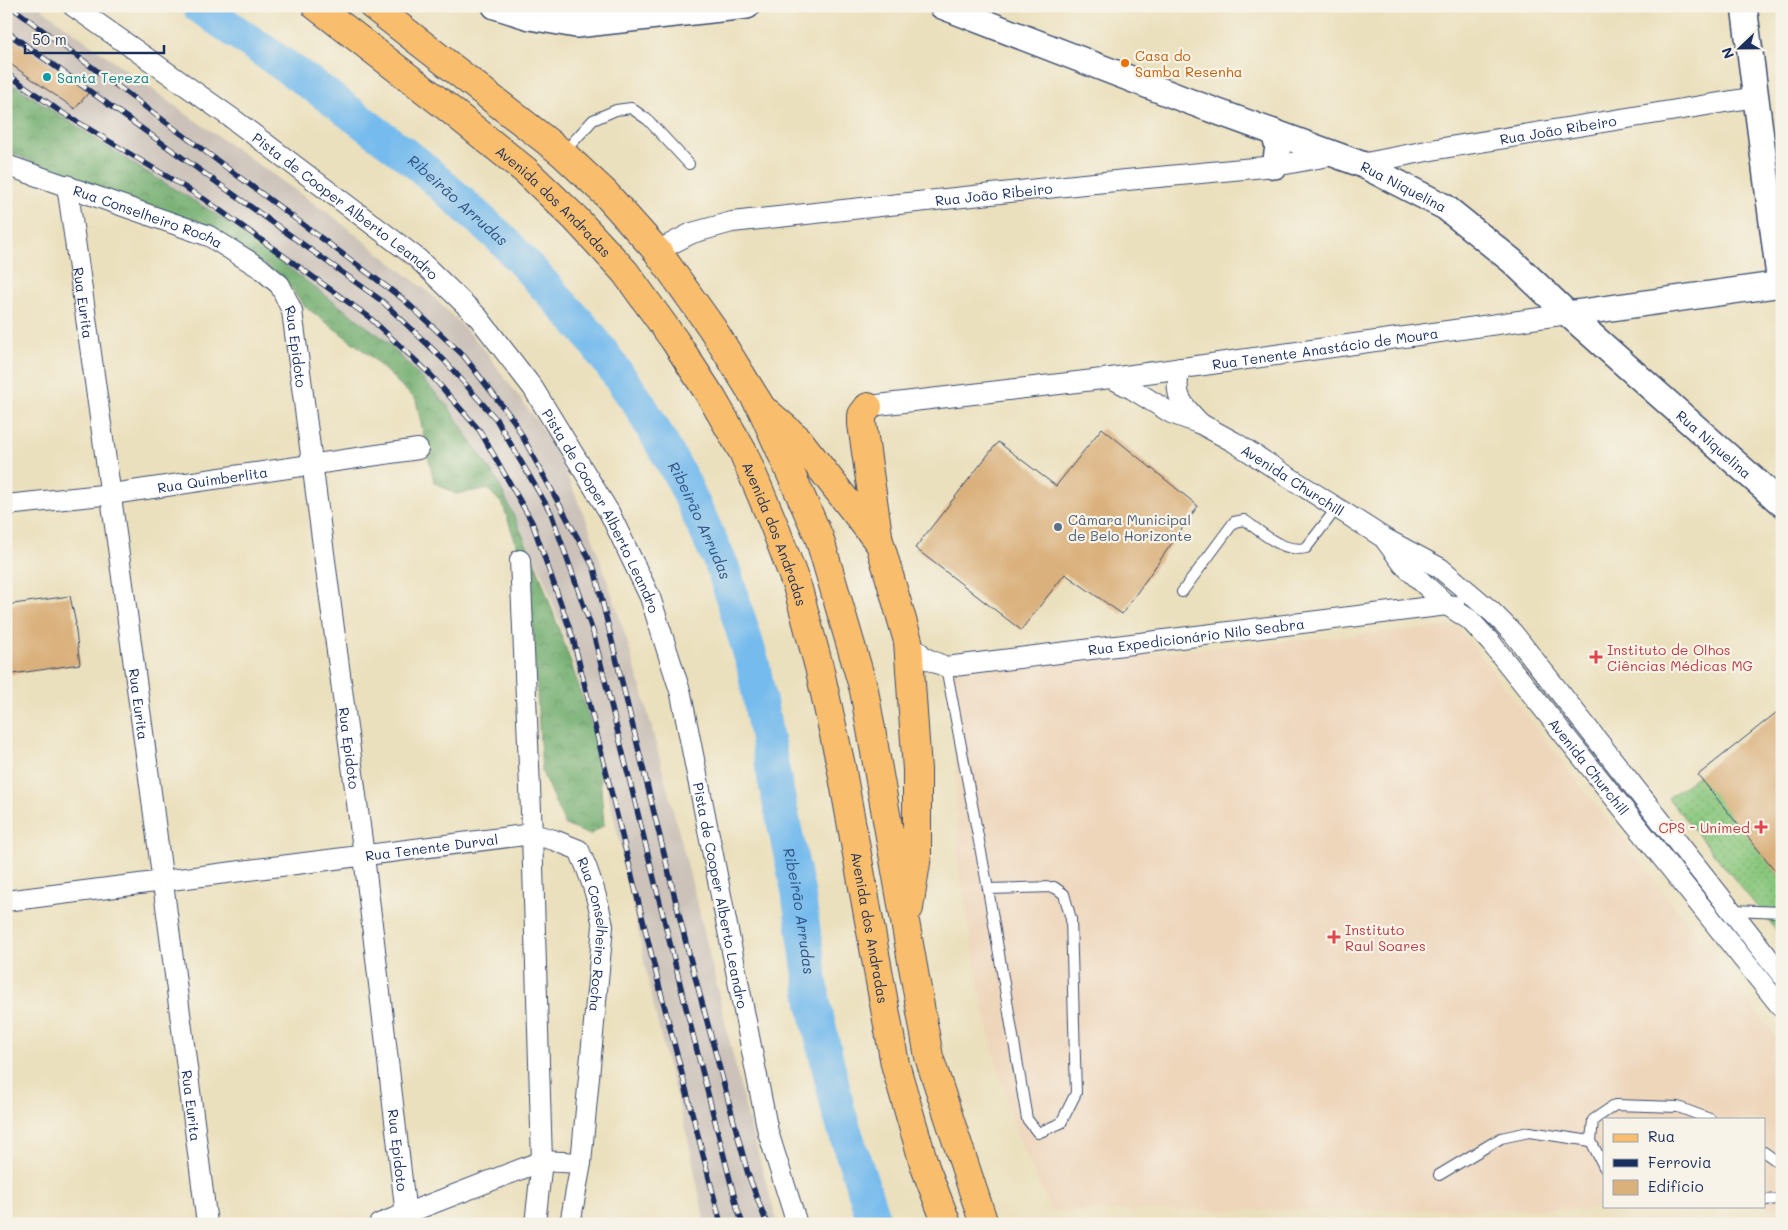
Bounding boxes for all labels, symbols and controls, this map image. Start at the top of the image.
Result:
scale bar [25,22,164,54]
north arrow [1716,22,1766,72]
text: 50 m [32,29,67,49]
text: N [1717,45,1738,62]
place label: Casa do Samba Resenha [1135,46,1242,81]
marker: Casa do Samba Resenha [1119,57,1131,69]
place label: Santa Tereza [57,68,149,87]
marker: Santa Tereza [41,71,53,83]
street label: Rua João Ribeiro [1498,110,1618,148]
street label: Pista de Cooper Alberto Leandro [249,128,443,283]
street label: Avenida dos Andradas [492,141,616,261]
water label: Ribeirão Arrudas [404,150,513,250]
street label: Rua Niquelina [1358,156,1450,216]
street label: Rua João Ribeiro [934,178,1053,210]
street label: Rua Conselheiro Rocha [71,180,227,252]
street label: Rua Eurita [69,266,98,340]
street label: Rua Epidoto [281,302,312,389]
street label: Rua Tenente Anastácio de Moura [1211,323,1439,373]
street label: Pista de Cooper Alberto Leandro [538,405,664,615]
street label: Rua Niquelina [1673,406,1756,482]
street label: Avenida Churchill [1238,440,1348,520]
water label: Ribeirão Arrudas [664,457,736,582]
street label: Avenida dos Andradas [739,459,812,608]
street label: Rua Quimberlita [156,462,269,497]
place label: Câmara Municipal de Belo Horizonte [1068,510,1192,545]
marker: Câmara Municipal de Belo Horizonte [1052,521,1064,533]
street label: Rua Expedicionário Nilo Seabra [1087,613,1306,659]
place label: Instituto de Olhos Ciências Médicas MG [1607,640,1753,675]
marker: Instituto de Olhos Ciências Médicas MG [1589,650,1603,664]
street label: Rua Eurita [125,667,153,741]
street label: Rua Epidoto [335,706,365,790]
street label: Avenida Churchill [1545,714,1634,819]
street label: Pista de Cooper Alberto Leandro [689,781,753,1010]
place label: CPS - Unimed [1659,818,1750,837]
marker: CPS - Unimed [1754,820,1768,834]
street label: Rua Tenente Durval [364,829,499,865]
water label: Ribeirão Arrudas [779,846,820,976]
street label: Avenida dos Andradas [847,850,893,1005]
street label: Rua Conselheiro Rocha [574,854,612,1013]
place label: Instituto Raul Soares [1345,920,1426,955]
marker: Instituto Raul Soares [1327,930,1341,944]
street label: Rua Eurita [178,1069,206,1142]
street label: Rua Epidoto [384,1108,413,1192]
legend [1603,1118,1766,1208]
text: Rua [1648,1126,1675,1146]
text: Ferrovia [1648,1152,1712,1172]
text: Edifício [1648,1176,1704,1196]

